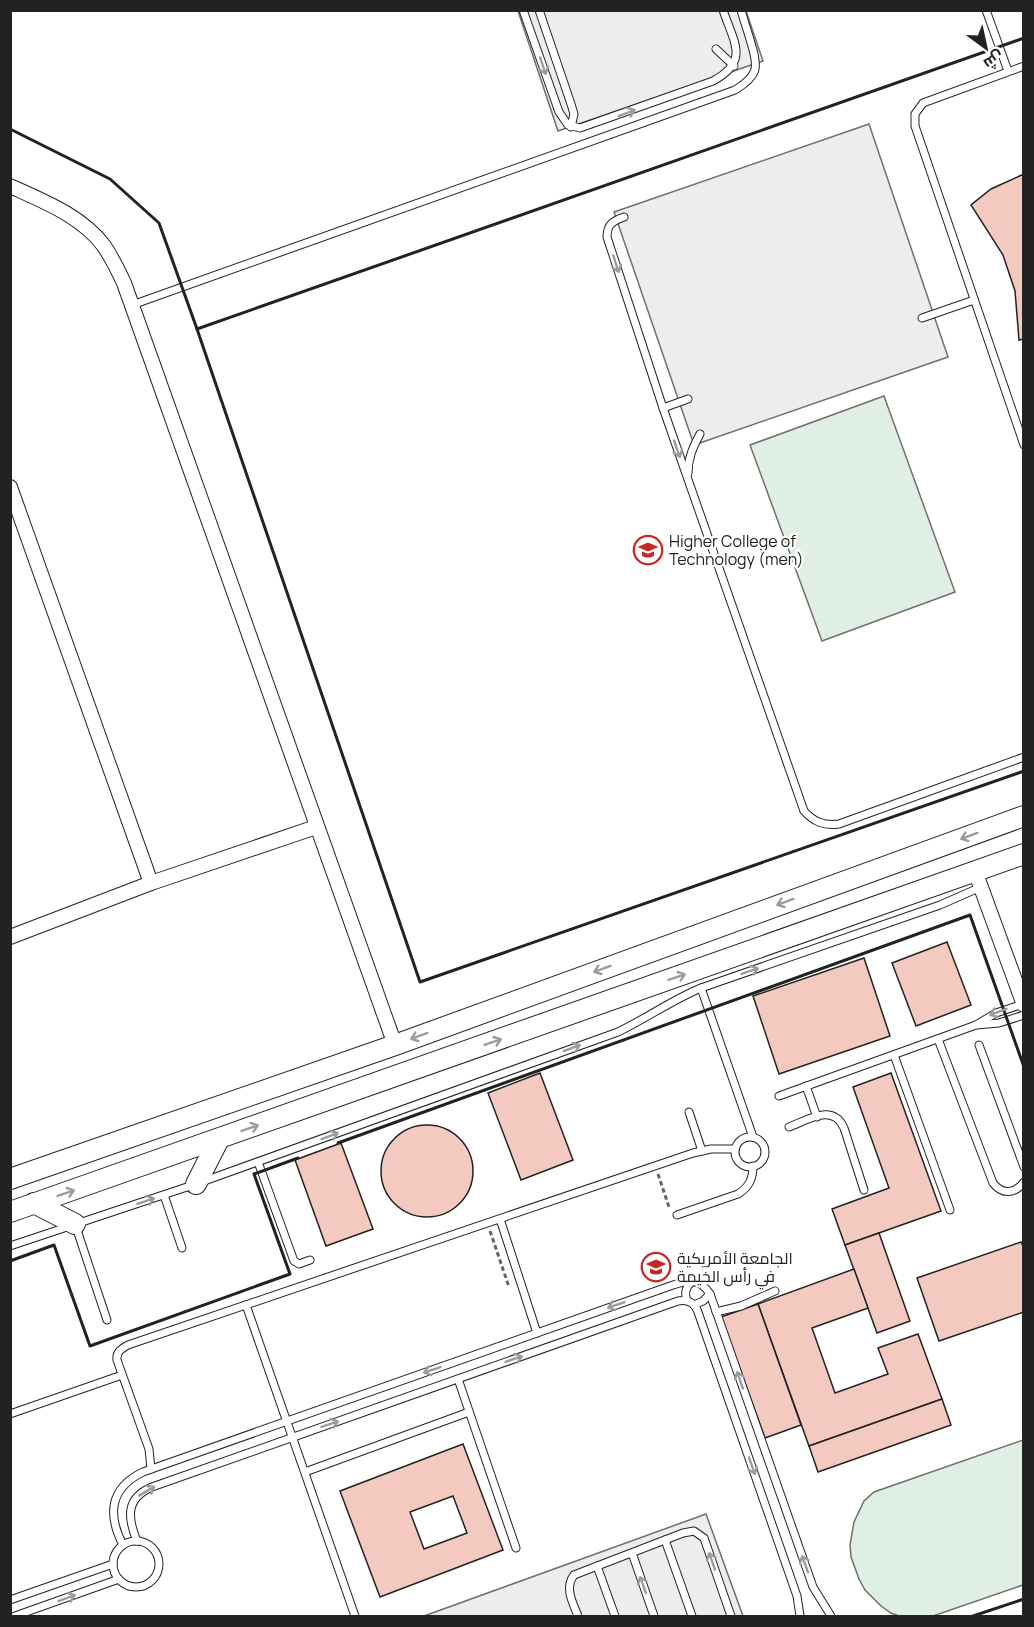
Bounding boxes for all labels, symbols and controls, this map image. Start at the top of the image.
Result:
north arrow [956,18,1016,78]
text: ش [980,46,1009,75]
one-way arrow [538,56,549,75]
one-way arrow [617,106,636,117]
one-way arrow [611,254,622,273]
one-way arrow [673,439,684,458]
place label: Higher College of Technology (men) [669,530,804,570]
school or university icon: Higher College of Technology (men) [632,534,664,566]
one-way arrow [960,831,978,842]
one-way arrow [776,898,795,909]
one-way arrow [593,965,612,976]
one-way arrow [740,965,759,976]
one-way arrow [667,970,686,981]
one-way arrow [990,1008,1008,1019]
one-way arrow [410,1031,429,1042]
one-way arrow [483,1035,502,1046]
one-way arrow [562,1042,581,1053]
one-way arrow [240,1121,259,1132]
one-way arrow [320,1130,338,1141]
one-way arrow [56,1186,75,1197]
one-way arrow [136,1195,155,1206]
place label: الجامعة الأمريكية في رأس الخيمة [677,1247,793,1290]
school or university icon: الجامعة الأمريكية في رأس الخيمة [640,1251,672,1283]
one-way arrow [607,1301,626,1312]
one-way arrow [504,1353,523,1364]
one-way arrow [423,1366,442,1377]
one-way arrow [734,1371,745,1390]
one-way arrow [320,1418,339,1429]
one-way arrow [747,1456,758,1475]
one-way arrow [138,1484,155,1496]
one-way arrow [706,1552,717,1571]
one-way arrow [799,1555,810,1574]
one-way arrow [637,1576,648,1594]
one-way arrow [57,1592,76,1603]

